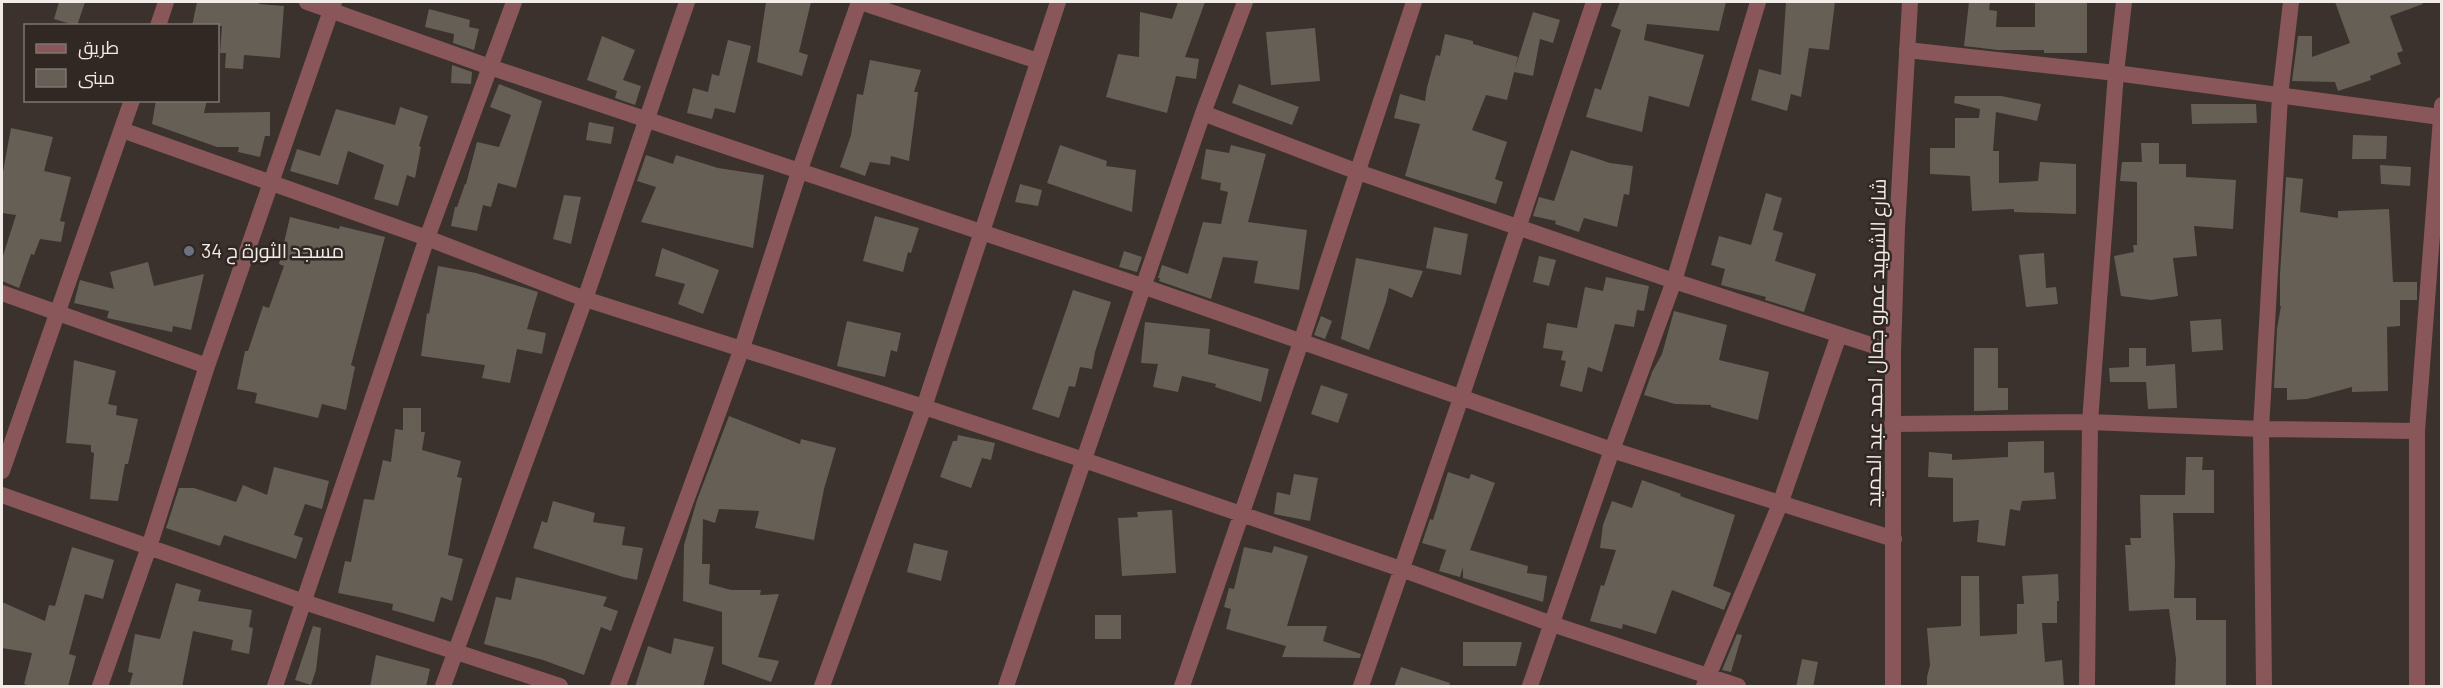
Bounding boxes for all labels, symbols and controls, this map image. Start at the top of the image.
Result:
legend [24,24,219,102]
text: طريق [78,36,119,60]
text: مبنى [78,66,115,89]
street label: شارع الشهيد عمرو جمال احمد عبد الحميد [1860,178,1893,508]
place label: مسجد الثورة ح 34 [201,238,344,265]
marker: مسجد الثورة ح 34 [182,244,196,258]

